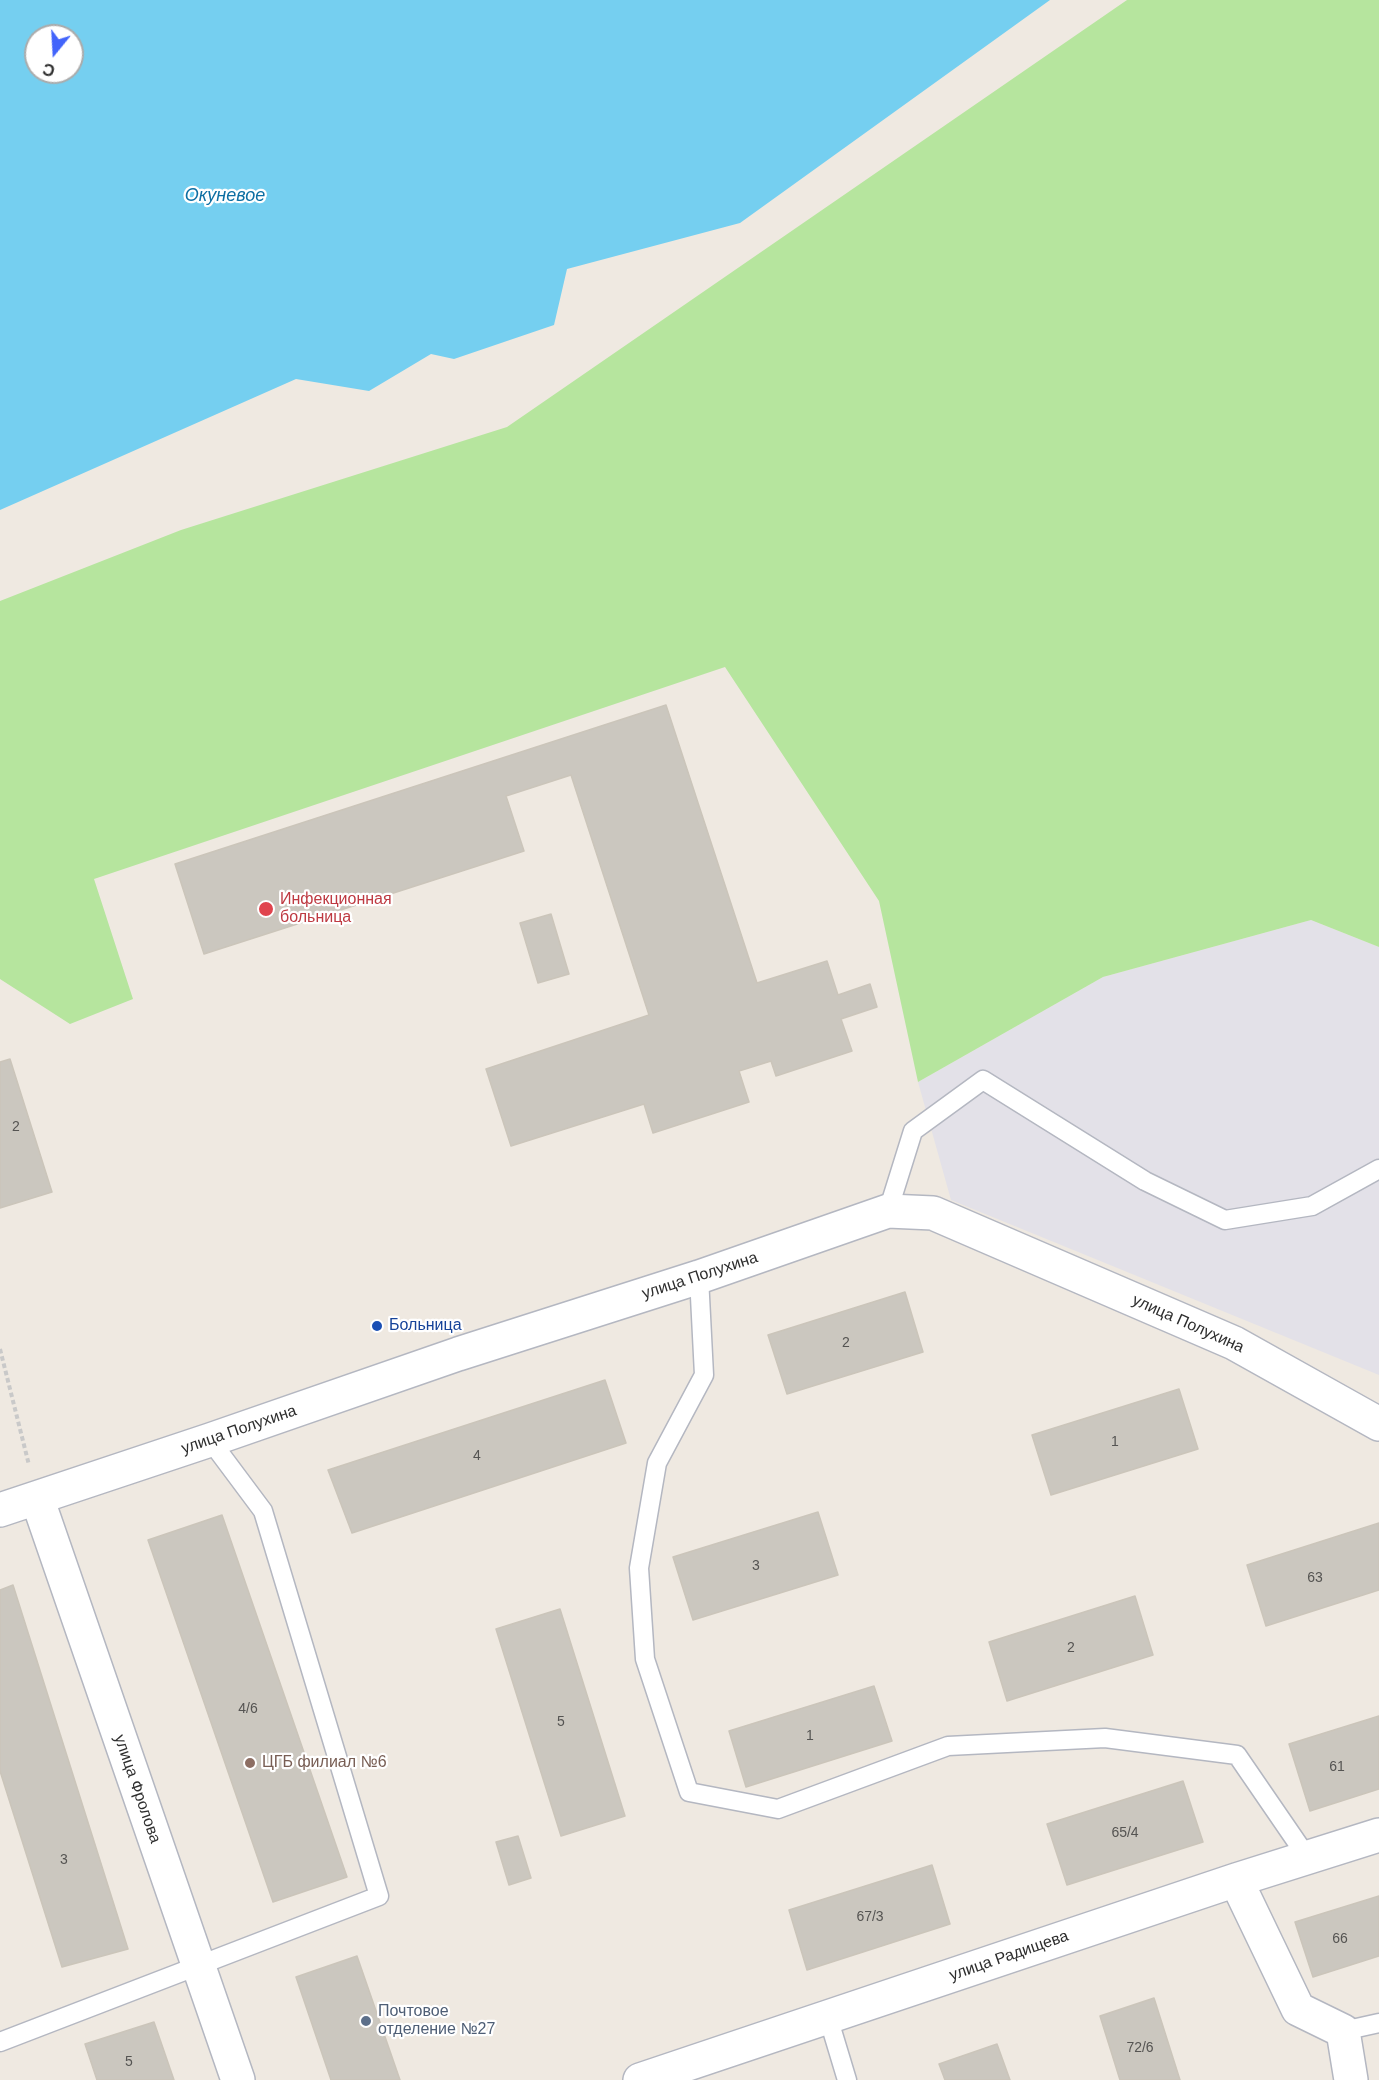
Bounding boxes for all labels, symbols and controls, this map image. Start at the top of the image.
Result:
north arrow [24,24,84,84]
text: С [41,60,57,80]
water label: Окуневое [185,185,265,207]
place label: Инфекционная больница [280,890,392,928]
marker: Инфекционная больница [257,900,275,918]
house number: 2 [12,1119,20,1135]
street label: улица Полухина [640,1248,760,1304]
street label: улица Полухина [1129,1291,1247,1357]
place label: Больница [389,1316,462,1336]
marker: Больница [370,1319,384,1333]
house number: 2 [842,1335,850,1351]
street label: улица Полухина [179,1401,299,1459]
house number: 1 [1111,1434,1119,1450]
house number: 4 [473,1448,481,1464]
house number: 3 [752,1558,760,1574]
house number: 63 [1307,1570,1323,1586]
house number: 2 [1067,1640,1075,1656]
house number: 4/6 [238,1701,258,1717]
house number: 5 [557,1714,565,1730]
house number: 1 [806,1728,814,1744]
street label: улица Фролова [109,1732,165,1846]
place label: ЦГБ филиал №6 [262,1753,387,1773]
marker: ЦГБ филиал №6 [243,1756,257,1770]
house number: 61 [1329,1759,1345,1775]
house number: 65/4 [1111,1825,1139,1841]
house number: 3 [60,1852,68,1868]
house number: 67/3 [856,1909,884,1925]
street label: улица Радищева [947,1927,1071,1985]
house number: 66 [1332,1931,1348,1947]
place label: Почтовое отделение №27 [378,2002,495,2040]
marker: Почтовое отделение №27 [359,2014,373,2028]
house number: 72/6 [1126,2040,1154,2056]
house number: 5 [125,2054,133,2070]

